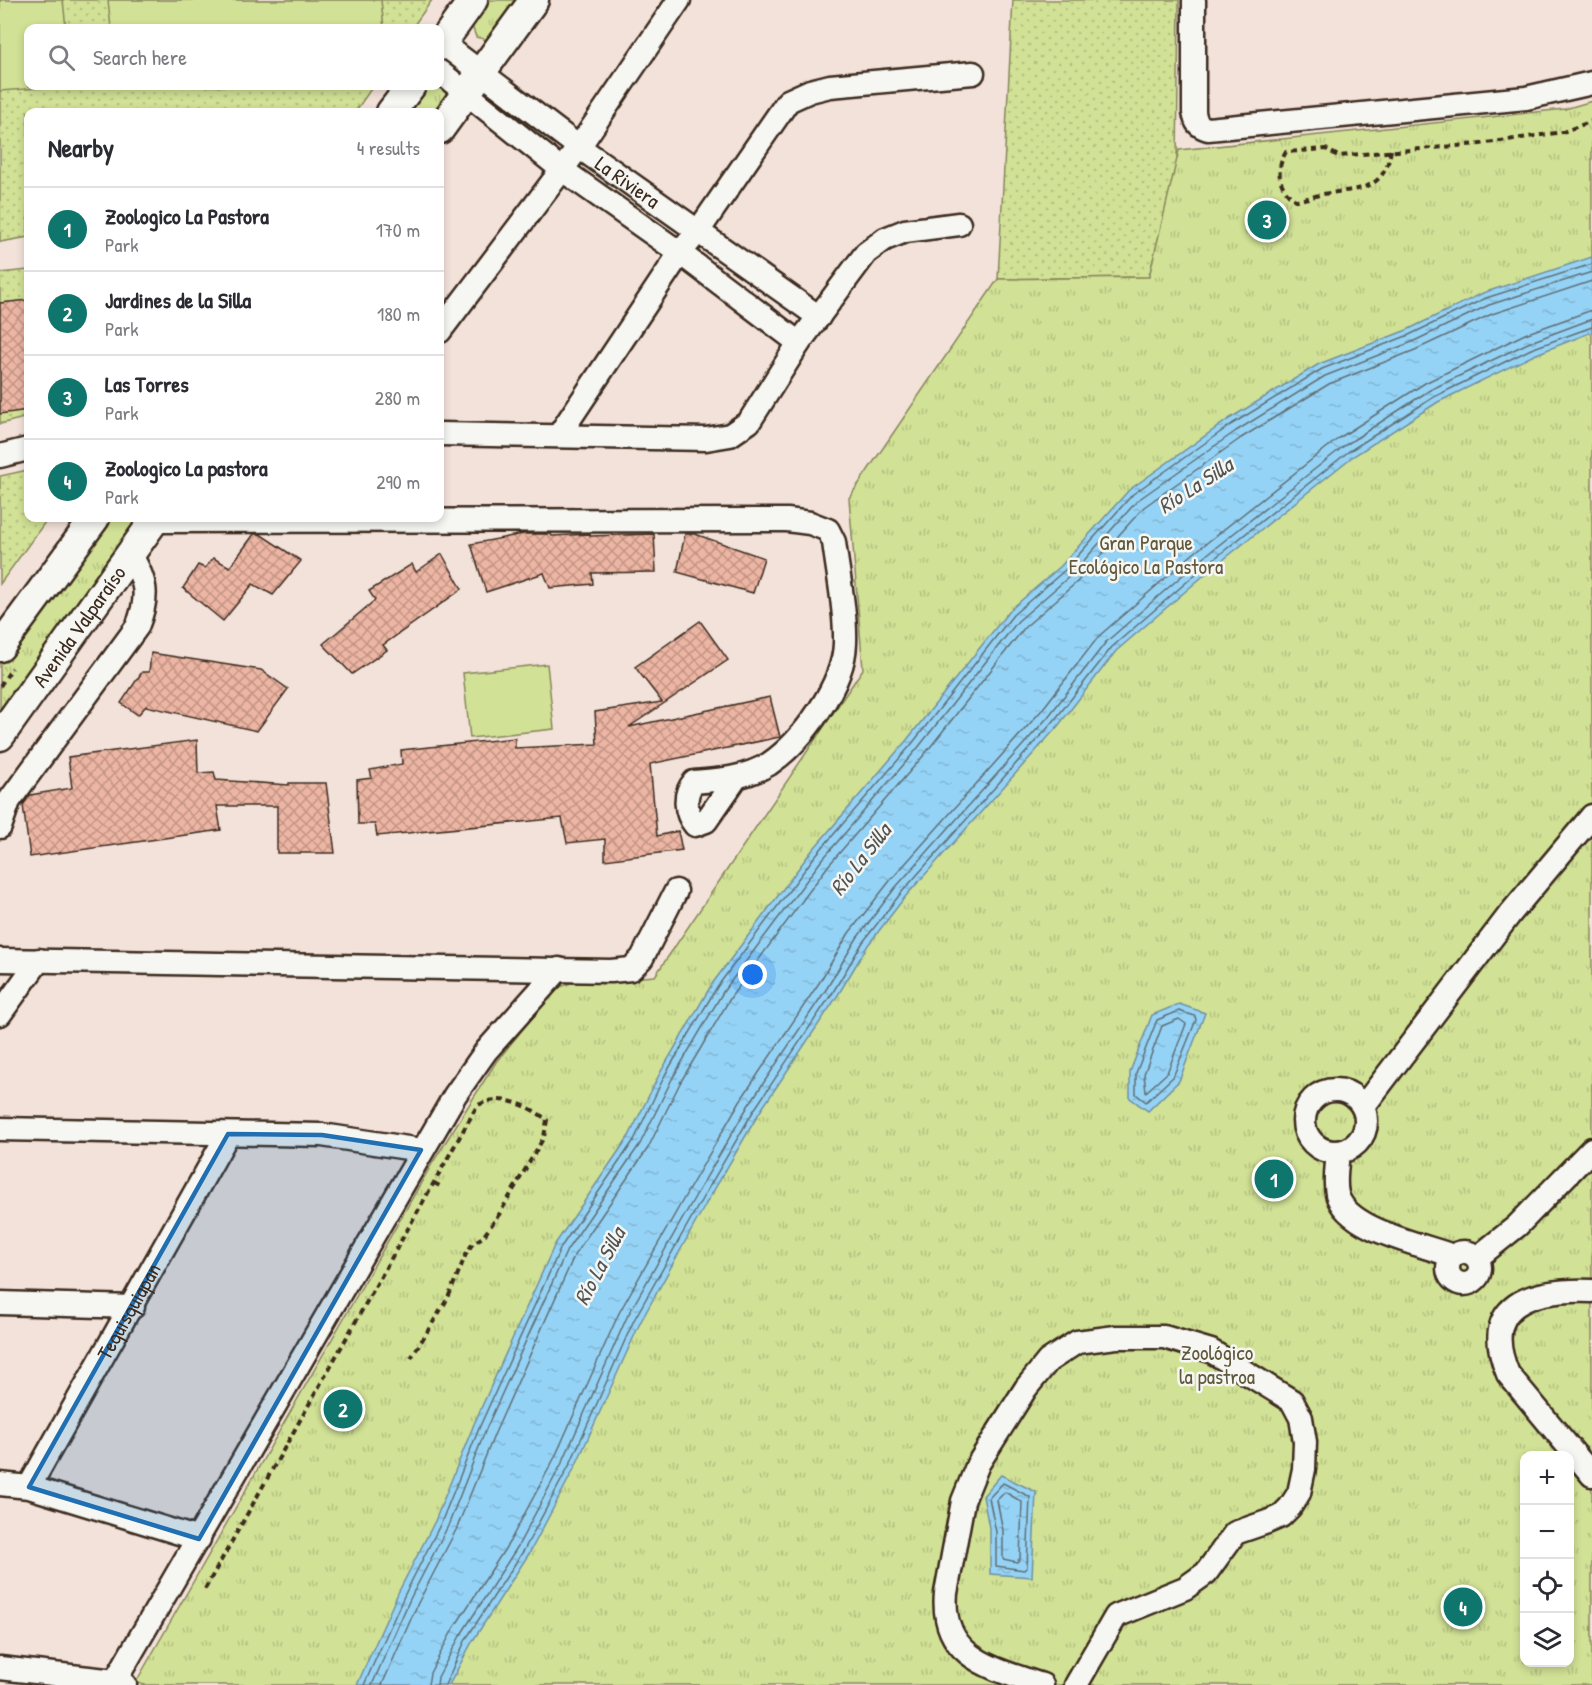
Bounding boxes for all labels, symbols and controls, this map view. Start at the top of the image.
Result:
search box [24,24,444,90]
icon: search [45,41,78,74]
text: Search here [93,42,187,72]
text: Nearby [48,130,114,165]
text: 4 results [357,134,420,161]
street label: La Riviera [590,149,666,215]
pin: 3 [1248,198,1286,242]
text: Zoologico La Pastora [105,201,269,231]
text: 1 [64,216,71,243]
text: 170 m [376,216,420,243]
text: Park [105,231,138,258]
text: Jardines de la Silla [105,285,251,315]
text: 2 [63,300,72,327]
text: 180 m [377,300,420,327]
text: Park [105,315,138,342]
text: Las Torres [105,369,189,399]
text: 3 [63,384,72,411]
text: 280 m [375,384,420,411]
text: Park [105,399,138,426]
water label: Río La Silla [1152,448,1240,520]
text: Zoologico La pastora [105,453,268,483]
text: 4 [64,468,71,495]
text: 290 m [376,468,420,495]
text: Park [105,483,138,510]
park label: Gran Parque Ecológico La Pastora [1069,528,1223,581]
street label: Avenida Valparaíso [25,560,132,693]
water label: Río La Silla [822,815,899,901]
your location [738,960,767,989]
pin: 1 [1254,1156,1294,1202]
water label: Río La Silla [566,1220,633,1310]
street label: Tequisquiapan [89,1257,167,1365]
park label: Zoológico la pastroa [1179,1338,1255,1391]
pin: 2 [324,1386,362,1432]
map controls [1520,1451,1574,1667]
button: + [1520,1451,1574,1505]
button: − [1520,1505,1574,1559]
button: locate [1520,1559,1574,1613]
pin: 4 [1444,1584,1482,1630]
button: layers [1520,1613,1574,1667]

